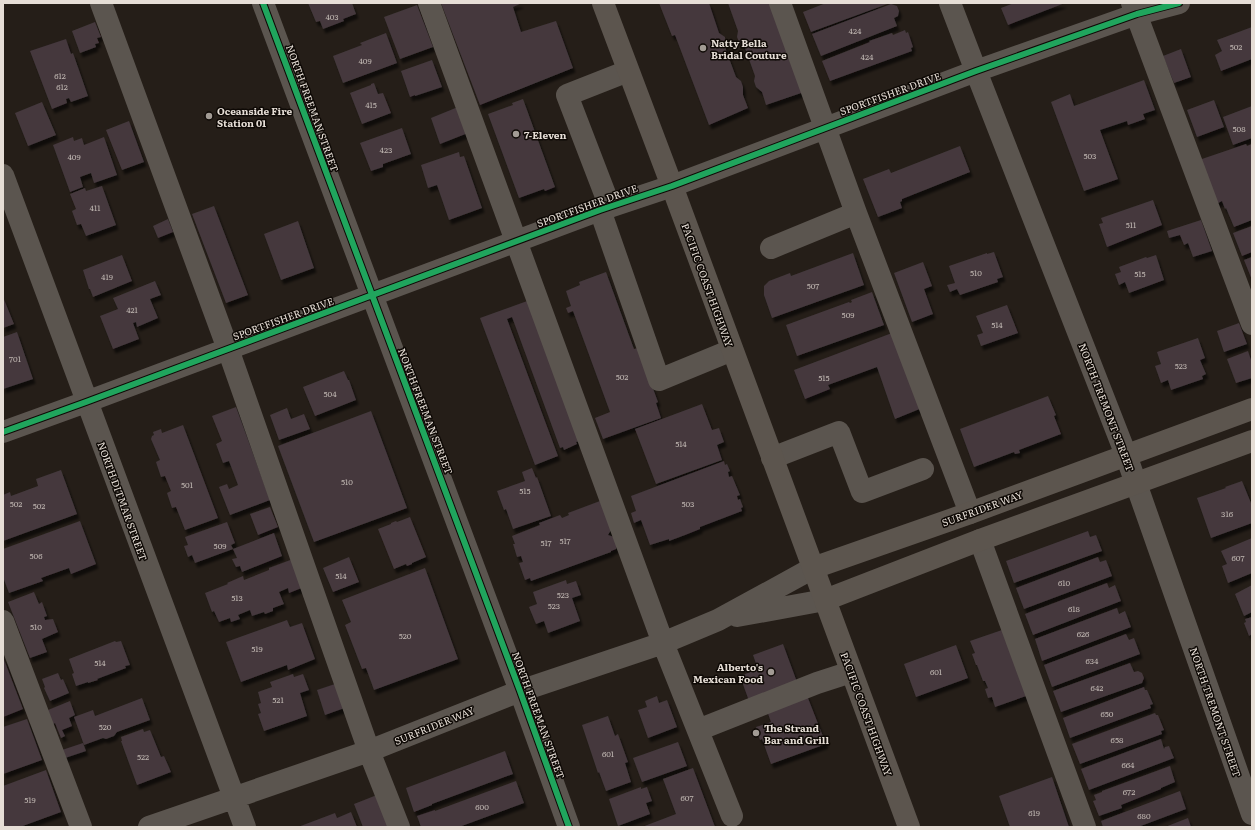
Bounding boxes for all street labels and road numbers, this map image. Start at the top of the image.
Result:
street label: NORTH FREEMAN STREET [283,42,343,174]
street label: SPORTFISHER DRIVE [837,68,943,118]
street label: SPORTFISHER DRIVE [534,180,640,230]
street label: PACIFIC COAST HIGHWAY [679,221,737,349]
street label: SPORTFISHER DRIVE [230,293,336,343]
street label: NORTH TREMONT STREET [1076,341,1138,473]
street label: NORTH FREEMAN STREET [395,346,457,476]
street label: NORTH DITMAR STREET [94,439,152,563]
street label: SURFRIDER WAY [939,486,1025,530]
street label: NORTH TREMONT STREET [1187,645,1245,779]
street label: NORTH FREEMAN STREET [509,649,569,781]
street label: PACIFIC COAST HIGHWAY [838,650,896,778]
street label: SURFRIDER WAY [392,702,476,748]

